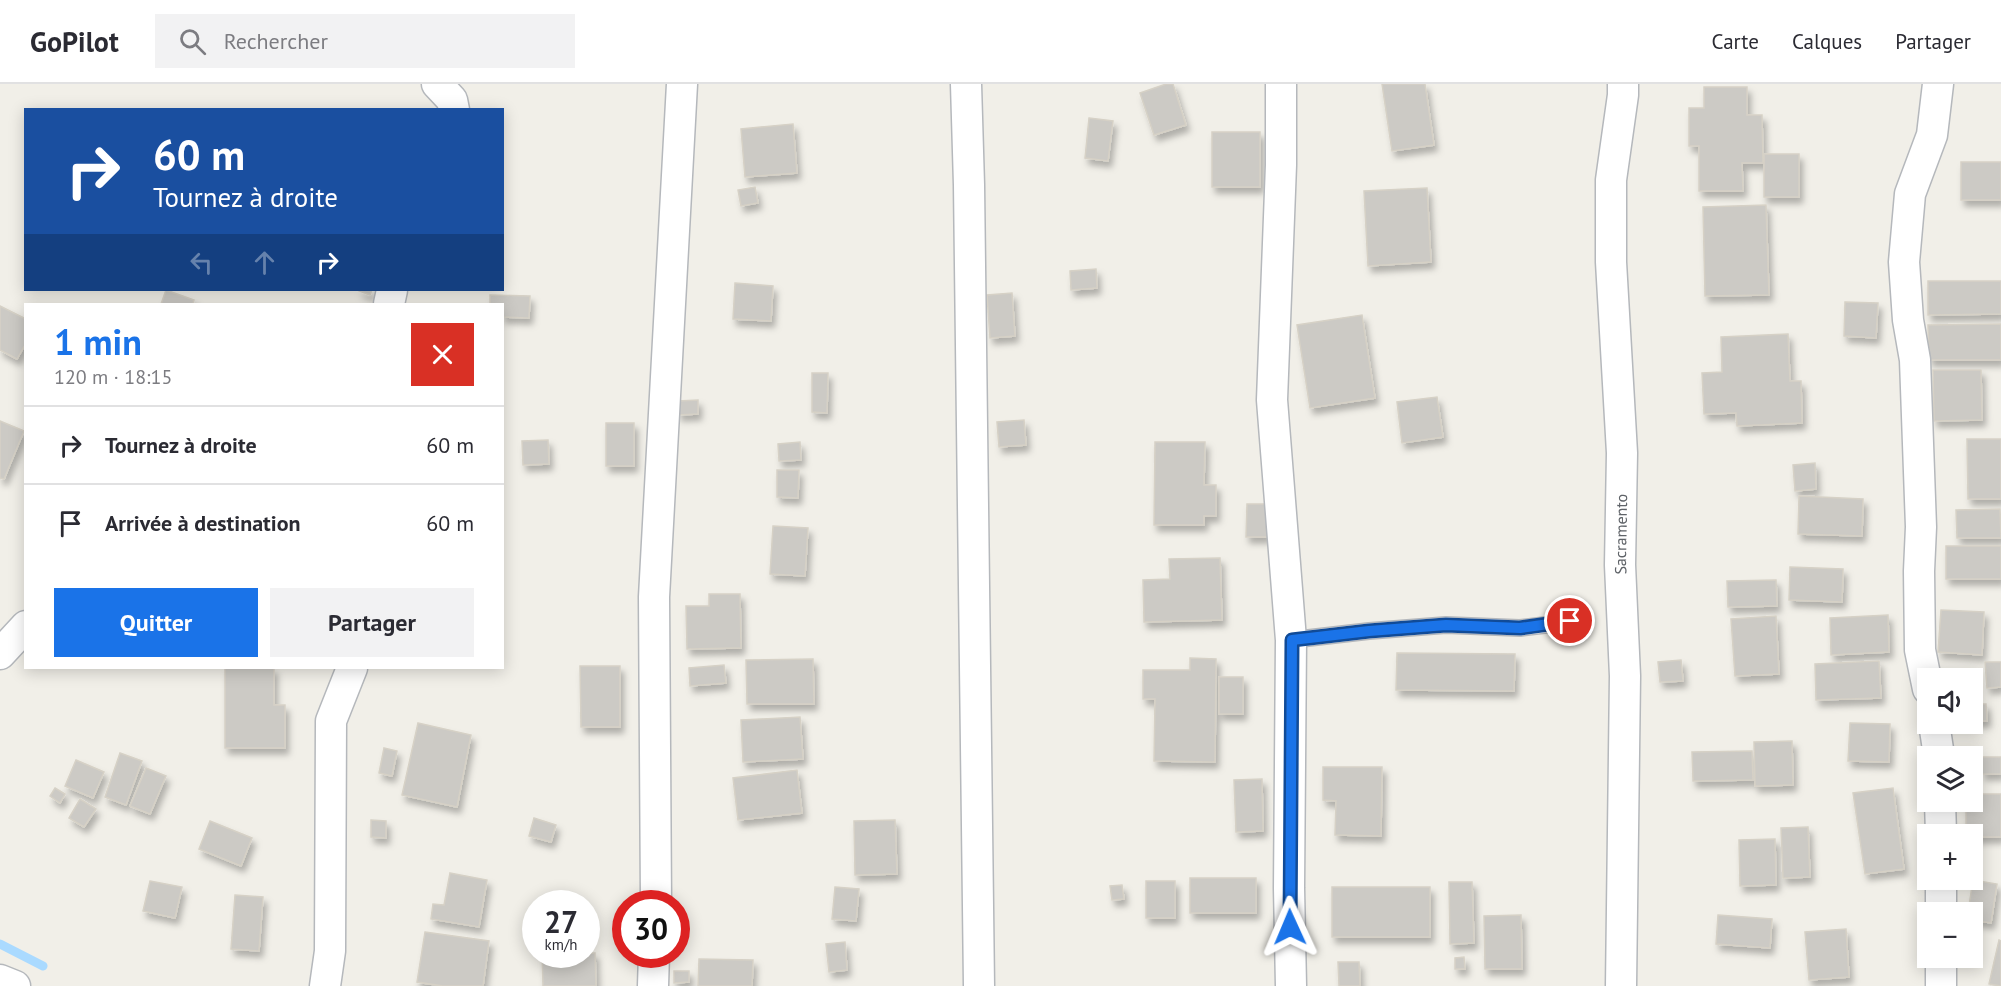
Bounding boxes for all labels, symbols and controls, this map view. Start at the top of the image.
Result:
search box [155,14,575,68]
text: GoPilot [30,23,119,60]
icon: search [176,25,209,58]
text: Rechercher [224,27,328,55]
text: Carte [1712,28,1759,55]
text: Calques [1792,28,1862,55]
text: Partager [1895,28,1971,55]
text: 60 m [153,127,245,182]
icon: right [54,132,132,210]
text: Tournez à droite [153,180,338,214]
icon: left [185,246,218,279]
icon: ahead [248,246,281,279]
icon: right [311,246,344,279]
text: 1 min [54,318,142,365]
button: close [411,323,474,386]
text: 120 m · 18:15 [54,364,172,390]
icon: right [54,429,87,462]
text: Tournez à droite [105,431,257,459]
text: 60 m [426,431,474,459]
street label: Sacramento [1610,494,1631,575]
icon: arrive [54,507,87,540]
text: Arrivée à destination [105,509,301,537]
text: 60 m [426,509,474,537]
button: Quitter [54,588,258,657]
button: Partager [270,588,474,657]
pin [1544,595,1595,646]
icon: arrive [1553,604,1586,637]
map controls [1917,668,1983,968]
button: sound [1917,668,1983,734]
button: layers [1917,746,1983,812]
button: + [1917,824,1983,890]
speed limit sign: 30 [612,890,690,968]
position arrow [1258,895,1322,959]
text: 27 [544,902,578,941]
button: − [1917,902,1983,968]
text: km/h [545,935,577,954]

